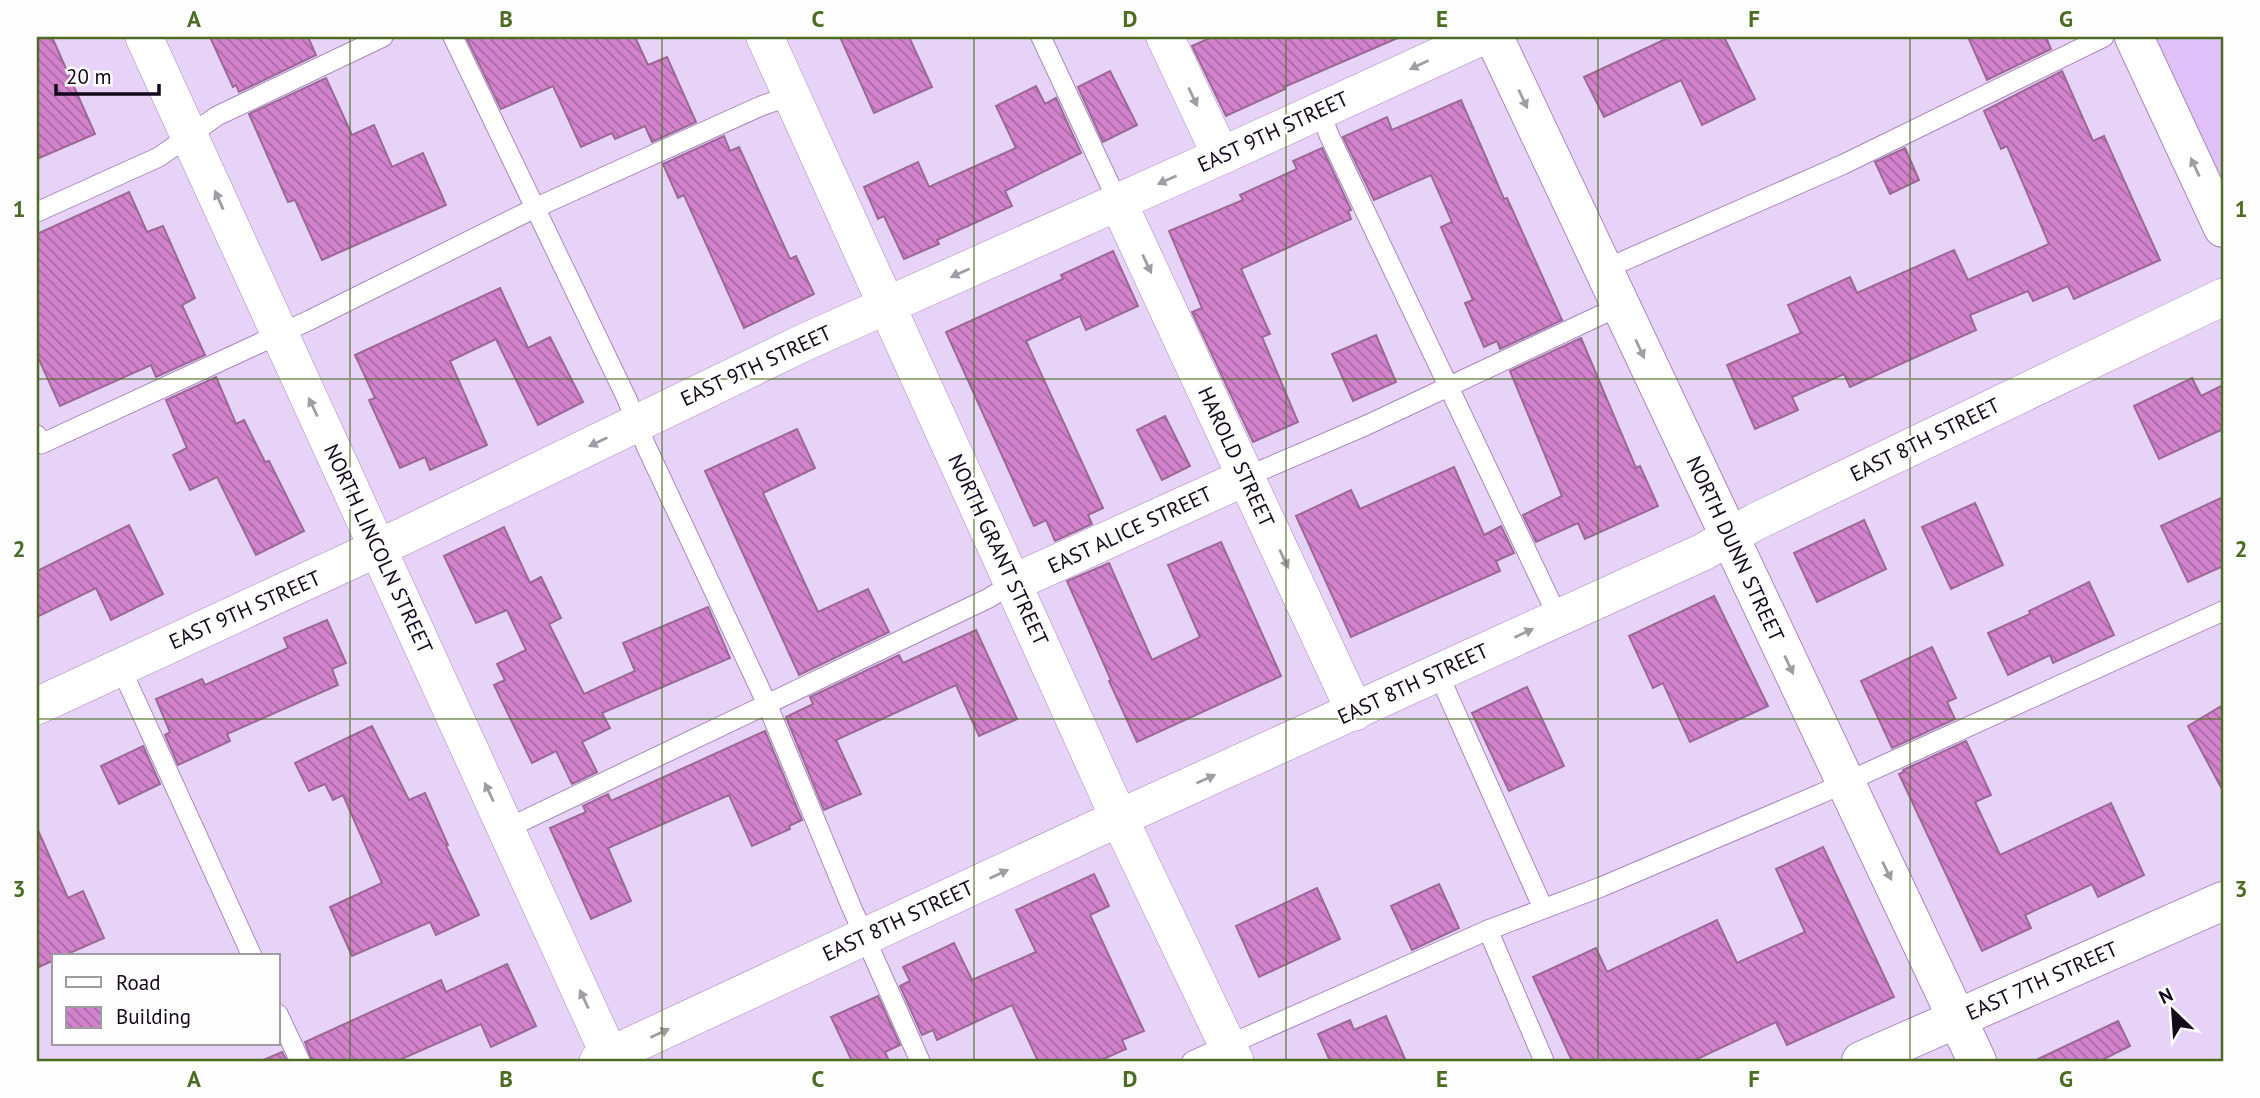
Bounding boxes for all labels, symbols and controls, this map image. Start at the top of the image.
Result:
text: A [187,4,201,33]
text: B [499,4,513,33]
text: C [812,4,825,33]
text: D [1123,4,1137,33]
text: E [1436,4,1448,33]
text: F [1748,4,1760,33]
text: G [2059,4,2073,33]
scale bar [56,52,159,96]
one-way arrow [1409,59,1429,71]
text: 20 m [66,63,112,90]
street label: EAST 9TH STREET [1193,85,1353,178]
one-way arrow [1188,86,1199,107]
one-way arrow [1517,88,1528,109]
one-way arrow [2189,156,2200,177]
one-way arrow [1157,175,1178,186]
one-way arrow [213,190,225,210]
text: 1 [12,194,26,223]
text: 1 [2234,194,2248,223]
one-way arrow [1141,254,1152,274]
one-way arrow [949,267,970,278]
street label: EAST 9TH STREET [676,319,836,412]
one-way arrow [1635,339,1646,359]
street label: HAROLD STREET [1192,382,1281,532]
street label: EAST 8TH STREET [1845,391,2004,488]
one-way arrow [307,397,319,417]
one-way arrow [588,436,608,447]
street label: NORTH LINCOLN STREET [318,440,439,658]
street label: NORTH GRANT STREET [942,450,1055,650]
street label: NORTH DUNN STREET [1681,452,1790,646]
street label: EAST ALICE STREET [1043,480,1216,579]
text: 2 [12,534,26,563]
text: 2 [2234,534,2248,563]
one-way arrow [1278,549,1290,569]
street label: EAST 9TH STREET [165,564,325,655]
one-way arrow [1514,627,1534,639]
street label: EAST 8TH STREET [1333,637,1493,730]
one-way arrow [1784,655,1795,676]
one-way arrow [1196,773,1216,785]
one-way arrow [483,782,495,802]
one-way arrow [1881,861,1892,881]
one-way arrow [989,868,1010,879]
text: 3 [12,874,26,903]
street label: EAST 8TH STREET [818,874,978,967]
text: 3 [2234,874,2248,903]
street label: EAST 7TH STREET [1962,935,2122,1026]
legend [52,954,280,1046]
text: Road [116,969,160,996]
north arrow [2138,976,2208,1046]
text: N [2155,982,2177,1009]
one-way arrow [578,989,589,1009]
text: Building [116,1003,191,1030]
one-way arrow [650,1027,670,1038]
text: A [187,1064,201,1093]
text: B [499,1064,513,1093]
text: C [812,1064,825,1093]
text: D [1123,1064,1137,1093]
text: E [1436,1064,1448,1093]
text: F [1748,1064,1760,1093]
text: G [2059,1064,2073,1093]

